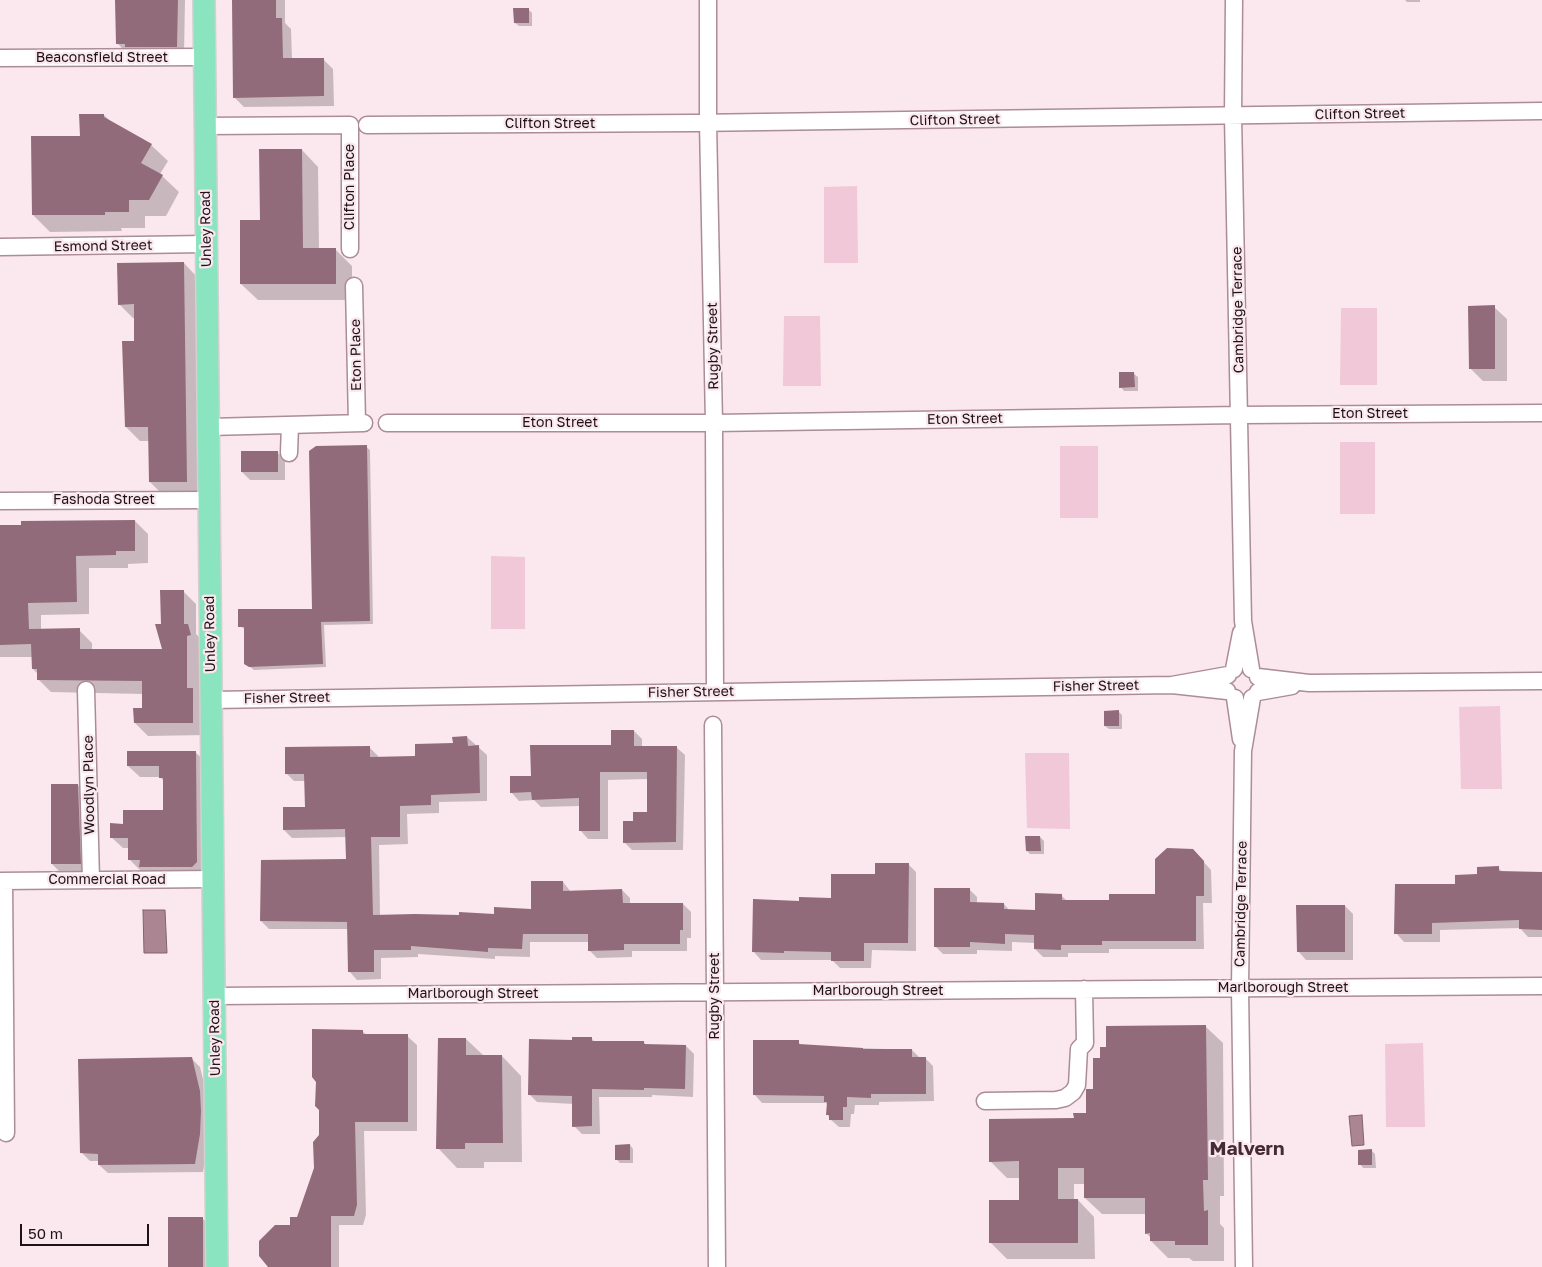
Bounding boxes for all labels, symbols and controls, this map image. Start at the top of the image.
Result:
street label: Beaconsfield Street [36,50,168,66]
street label: Clifton Street [1315,105,1405,123]
street label: Clifton Street [910,111,1000,129]
street label: Clifton Street [505,116,595,132]
street label: Clifton Place [342,144,358,230]
street label: Unley Road [197,191,215,267]
street label: Esmond Street [53,237,153,255]
street label: Cambridge Terrace [1228,247,1248,373]
street label: Rugby Street [704,302,722,390]
street label: Eton Place [347,319,365,391]
street label: Eton Street [1332,406,1408,422]
street label: Eton Street [927,410,1003,428]
street label: Eton Street [522,415,598,431]
street label: Fashoda Street [53,492,155,508]
street label: Unley Road [201,596,219,672]
street label: Fisher Street [1053,677,1139,695]
street label: Fisher Street [648,683,734,701]
street label: Fisher Street [244,689,330,707]
street label: Woodlyn Place [80,735,98,835]
street label: Cambridge Terrace [1231,841,1251,967]
street label: Commercial Road [48,872,166,888]
street label: Rugby Street [707,952,723,1040]
street label: Marlborough Street [1217,980,1349,996]
street label: Marlborough Street [812,983,944,999]
street label: Marlborough Street [407,986,539,1002]
street label: Unley Road [206,1000,224,1076]
district label: Malvern [1209,1138,1285,1160]
scale bar [22,1214,151,1246]
text: 50 m [28,1224,63,1242]

